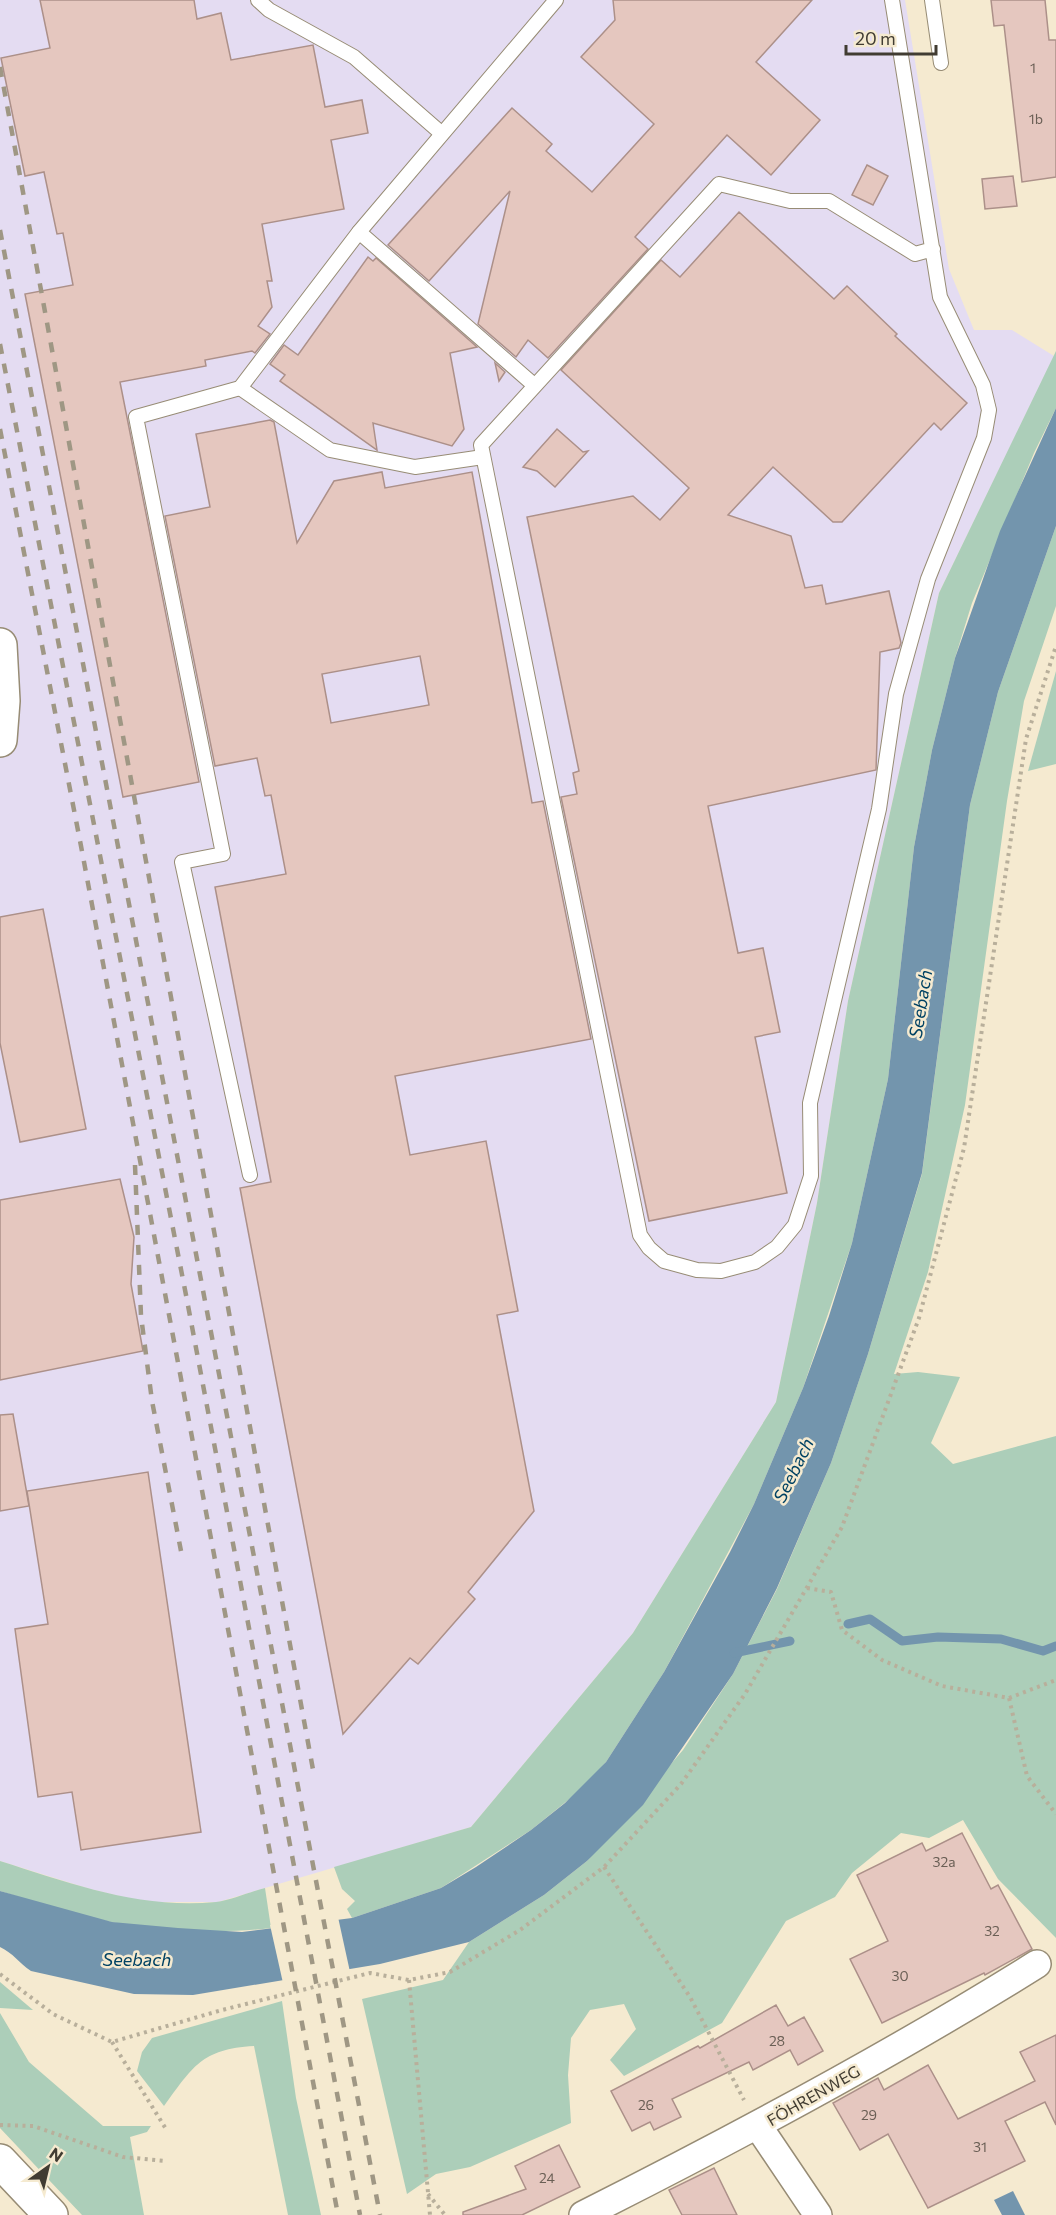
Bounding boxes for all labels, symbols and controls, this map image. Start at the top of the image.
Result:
scale bar [846,18,936,56]
text: 20 m [855,27,896,49]
house number: 1 [1030,59,1036,76]
house number: 1b [1029,110,1043,127]
water label: Seebach [904,968,936,1040]
water label: Seebach [768,1434,818,1506]
house number: 32a [932,1853,956,1870]
house number: 32 [984,1922,1000,1939]
water label: Seebach [103,1948,171,1970]
house number: 30 [891,1967,909,1984]
house number: 28 [769,2032,785,2049]
street label: FÖHRENWEG [763,2061,863,2129]
house number: 26 [638,2096,654,2113]
house number: 29 [861,2106,877,2123]
north arrow [18,2137,78,2197]
house number: 31 [973,2138,987,2155]
text: N [46,2143,67,2165]
house number: 24 [539,2169,556,2186]

